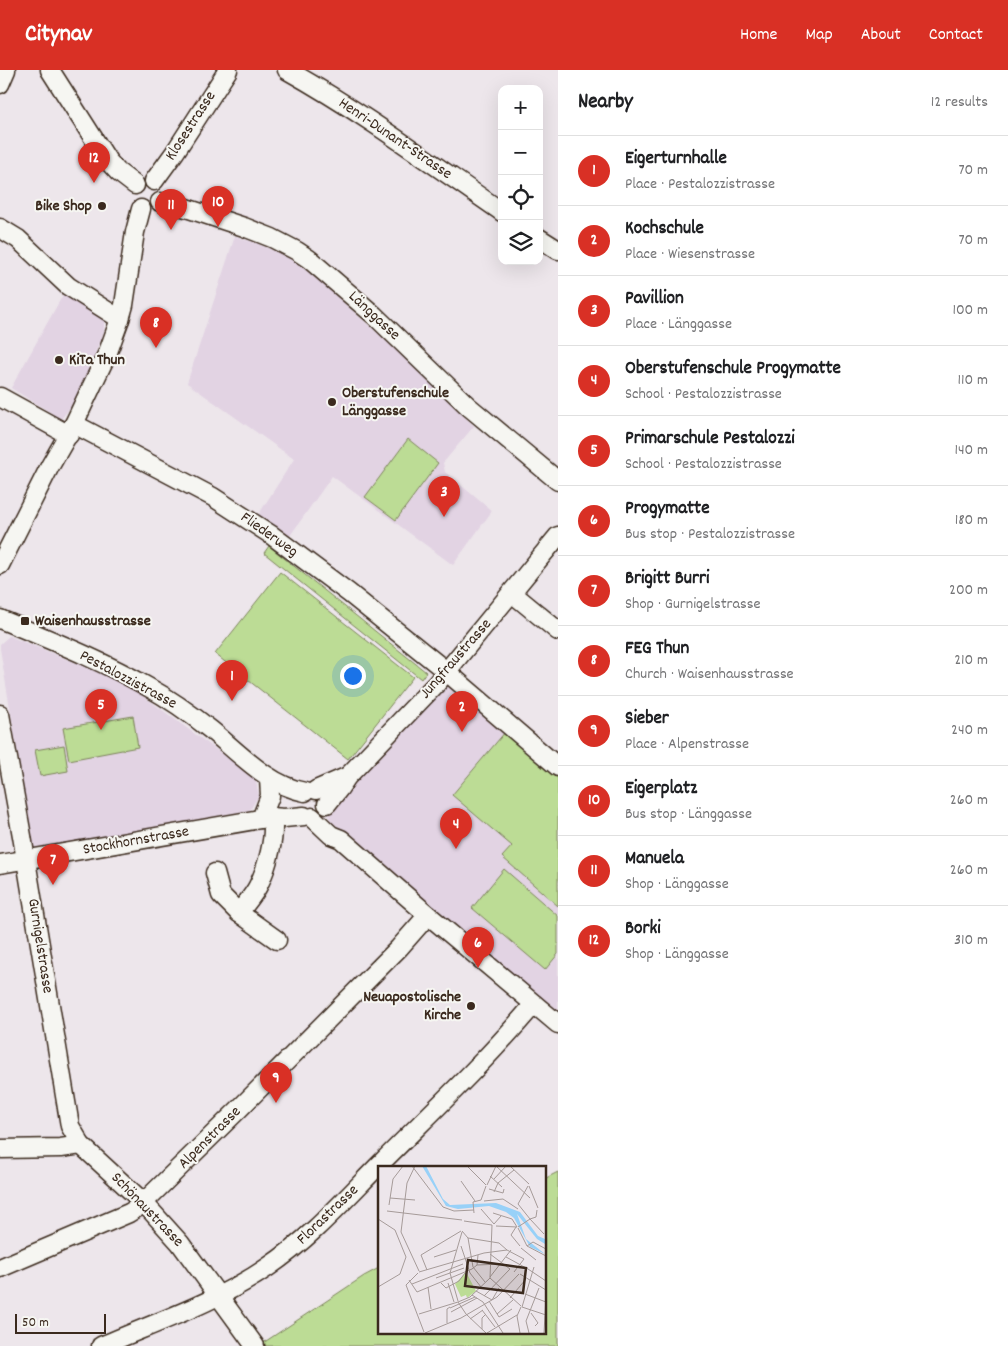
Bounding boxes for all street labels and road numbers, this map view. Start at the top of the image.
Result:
street label: Klosestrasse [160,87,222,165]
street label: Henri-Dunant-Strasse [334,92,456,186]
street label: Länggasse [343,286,405,346]
street label: Fliederweg [235,507,303,563]
street label: Jungfraustrasse [415,614,497,704]
street label: Pestalozzistrasse [75,645,181,715]
street label: Stockhornstrasse [81,820,191,862]
street label: Gurnigelstrasse [21,897,59,995]
street label: Alpenstrasse [173,1101,247,1175]
street label: Schönaustrasse [105,1167,189,1253]
street label: Florastrasse [292,1180,364,1250]

